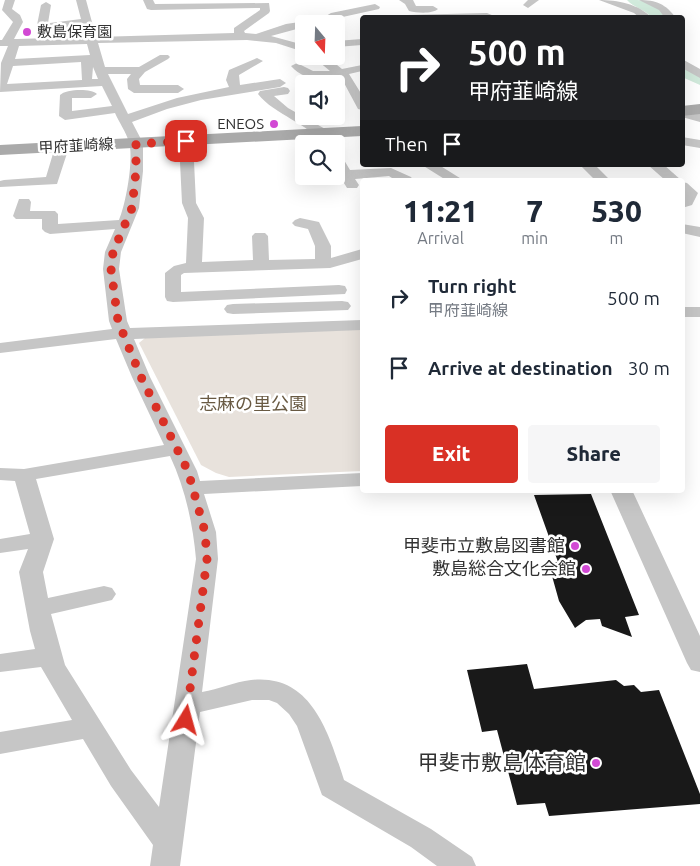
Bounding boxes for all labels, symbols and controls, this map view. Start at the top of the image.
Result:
north arrow [295,15,345,65]
map controls [295,15,345,185]
place label: 敷島保育園 [37,23,112,40]
marker: 敷島保育園 [21,26,33,38]
text: 500 m [468,32,566,72]
icon: right [385,35,450,100]
button: sound [295,75,345,125]
text: 甲府韮崎線 [468,78,578,103]
place label: ENEOS [217,115,264,132]
marker: ENEOS [268,118,280,130]
pin [165,120,207,162]
icon: arrive [172,127,200,155]
icon: arrive [438,130,466,158]
text: Then [385,133,428,155]
street label: 甲府韮崎線 [38,135,114,156]
button: search [295,135,345,185]
text: 11:21 [403,194,478,228]
text: 7 [526,194,543,228]
text: 530 [591,194,642,228]
text: Arrival [417,229,464,247]
text: min [521,229,548,247]
text: m [610,229,623,247]
text: Turn right [428,275,516,297]
icon: right [385,284,413,312]
text: 500 m [607,287,660,309]
text: 甲府韮崎線 [428,301,508,319]
icon: arrive [385,354,413,382]
text: Arrive at destination [428,357,613,379]
text: 30 m [628,357,670,379]
park label: 志麻の里公園 [199,393,307,413]
button: Exit [385,425,518,483]
button: Share [528,425,660,483]
place label: 甲斐市立敷島図書館 [403,535,565,555]
marker: 甲斐市立敷島図書館 [569,540,581,552]
place label: 敷島総合文化会館 [432,558,576,578]
marker: 敷島総合文化会館 [580,563,592,575]
position arrow [159,693,211,745]
place label: 甲斐市敷島体育館 [418,750,586,774]
marker: 甲斐市敷島体育館 [590,757,602,769]

